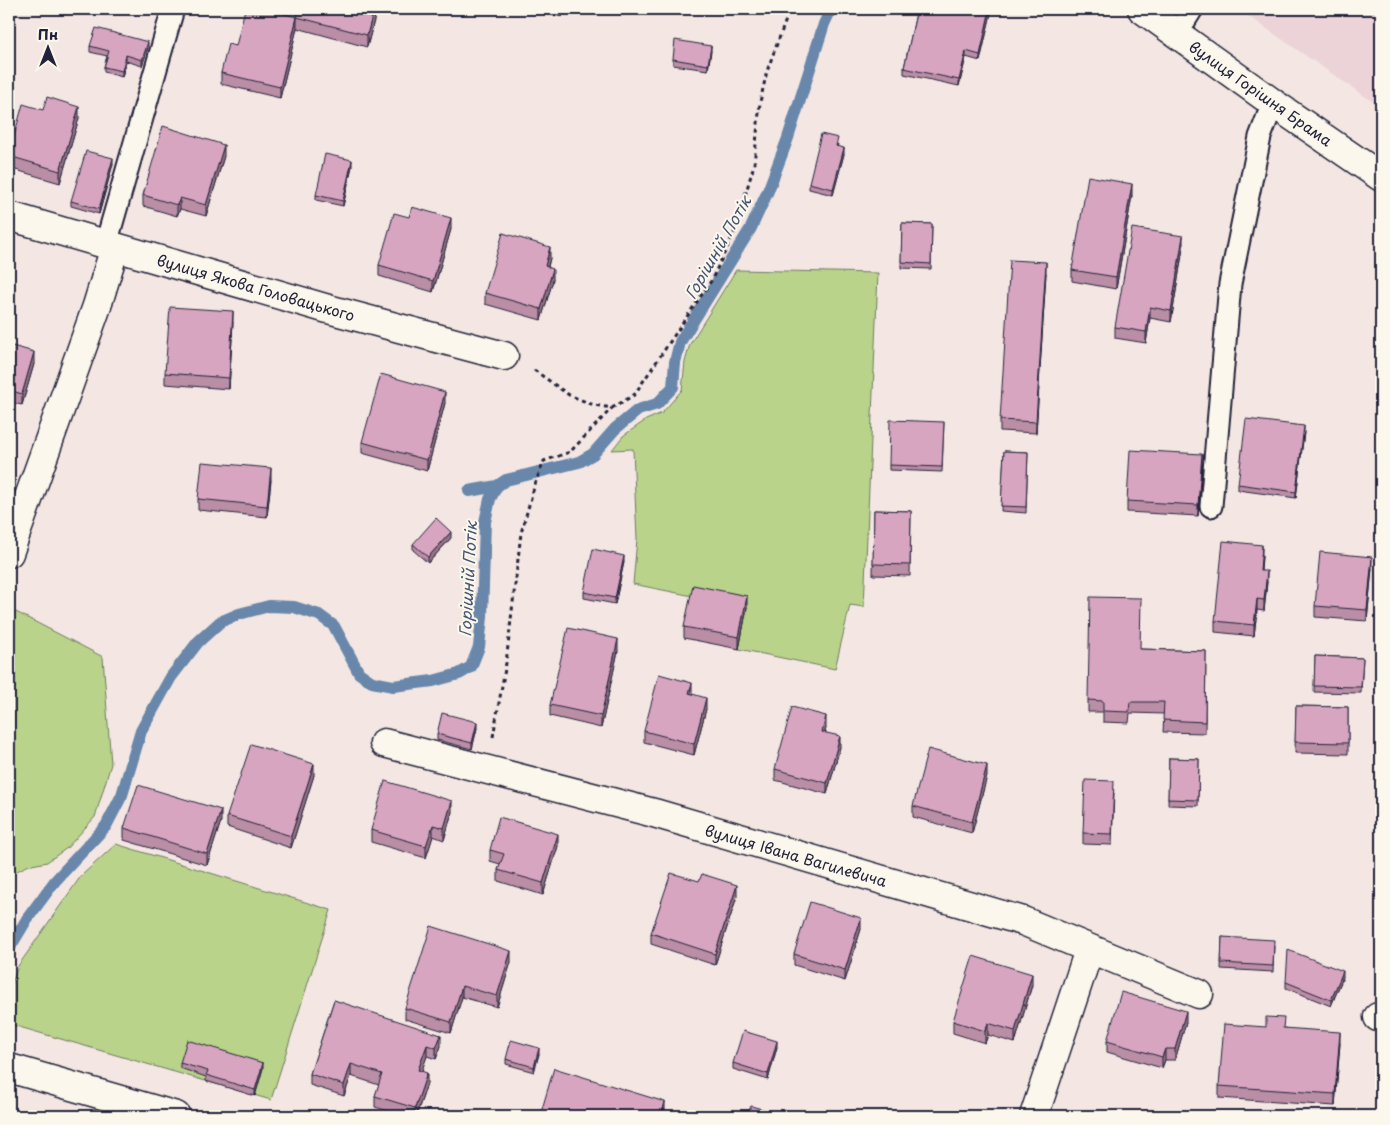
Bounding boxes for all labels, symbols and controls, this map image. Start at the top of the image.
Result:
north arrow [22,22,72,72]
text: Пн [38,24,58,45]
street label: вулиця Горішня Брама [1185,35,1338,152]
water label: Горішній Потік [678,190,757,303]
street label: вулиця Якова Головацького [154,248,358,326]
water label: Горішній Потік [452,519,482,637]
street label: вулиця Івана Вагилевича [702,818,890,892]

